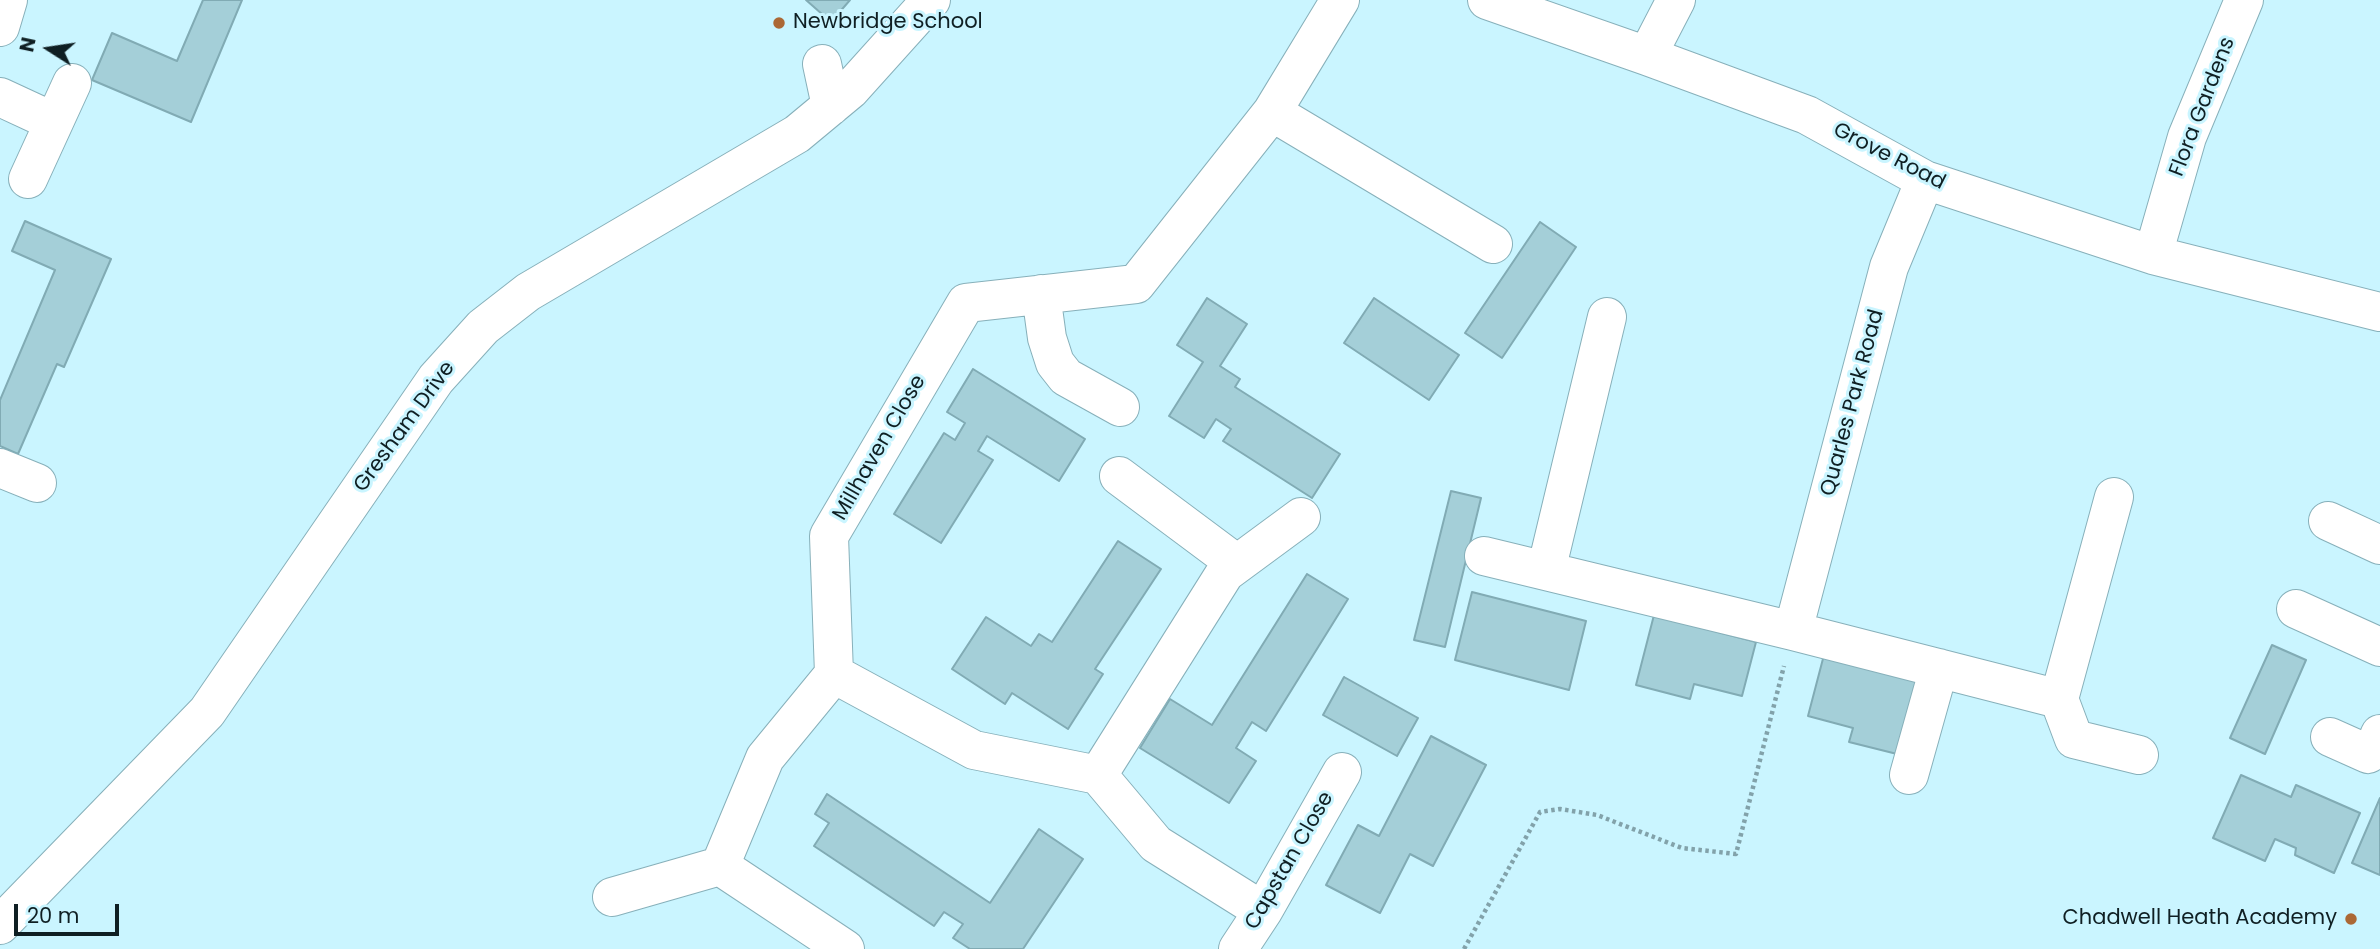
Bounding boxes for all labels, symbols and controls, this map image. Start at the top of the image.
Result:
place label: Newbridge School [793,10,983,36]
north arrow [14,14,84,84]
marker: Newbridge School [771,15,787,31]
street label: Flora Gardens [2165,34,2241,180]
text: N [13,35,43,54]
street label: Grove Road [1829,118,1949,196]
street label: Quarles Park Road [1816,307,1890,499]
street label: Gresham Drive [349,357,461,497]
street label: Millhaven Close [828,371,932,525]
street label: Capstan Close [1240,787,1340,935]
scale bar [18,890,122,934]
text: 20 m [27,901,80,930]
place label: Chadwell Heath Academy [2063,906,2337,932]
marker: Chadwell Heath Academy [2343,911,2359,927]

